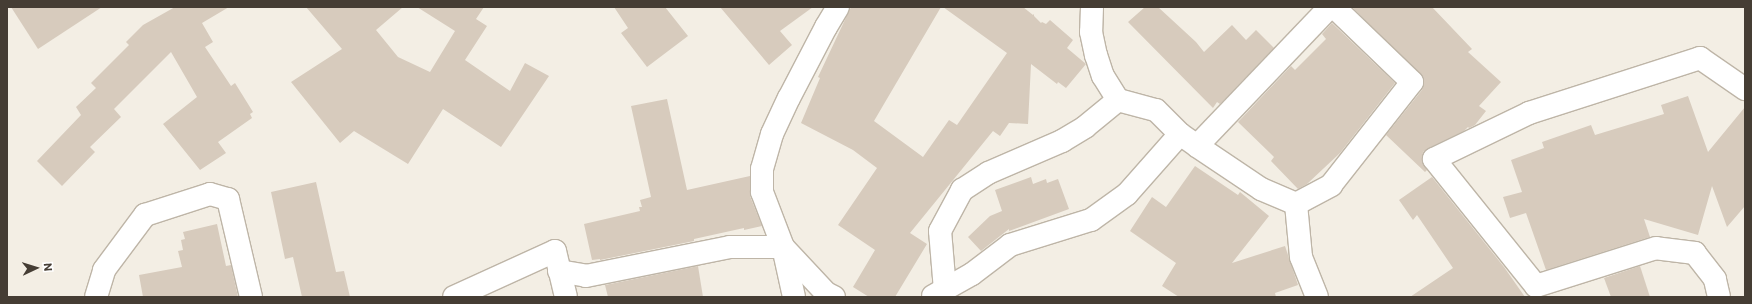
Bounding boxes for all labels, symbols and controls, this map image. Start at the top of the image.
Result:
north arrow [16,248,56,288]
text: N [42,263,55,272]

